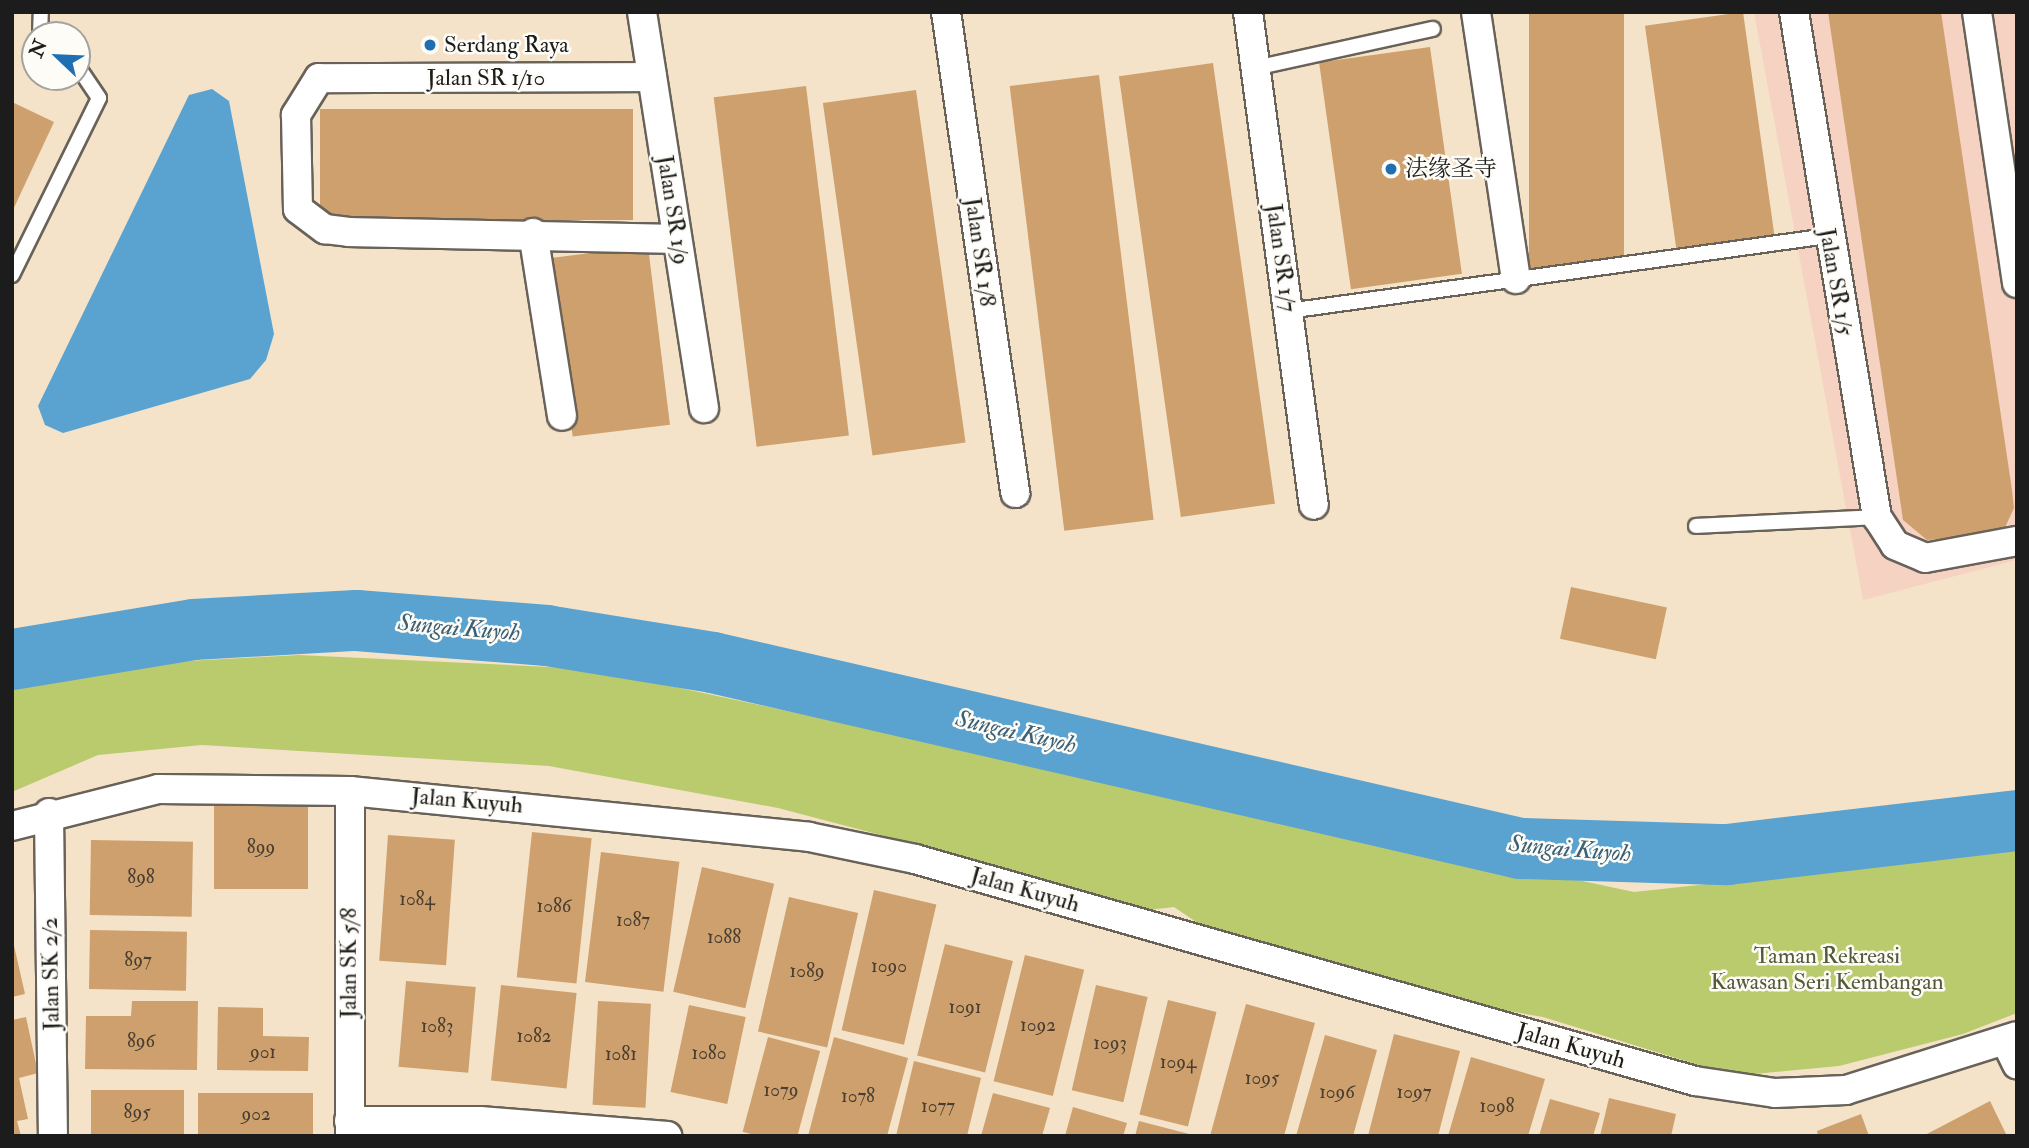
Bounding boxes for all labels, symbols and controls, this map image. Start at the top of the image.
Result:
north arrow [21,21,91,91]
place label: Serdang Raya [444,31,569,59]
text: N [24,36,53,61]
marker: Serdang Raya [422,37,438,53]
street label: Jalan SR 1/10 [427,64,545,92]
street label: Jalan SR 1/9 [651,153,695,267]
place label: 法缘圣寺 [1405,155,1497,183]
marker: 法缘圣寺 [1383,161,1399,177]
street label: Jalan SR 1/8 [959,196,1001,308]
street label: Jalan SR 1/7 [1260,202,1302,314]
street label: Jalan SR 1/5 [1813,226,1859,338]
water label: Sungai Kuyoh [397,608,521,648]
water label: Sungai Kuyoh [953,704,1079,760]
street label: Jalan Kuyuh [410,782,524,820]
water label: Sungai Kuyoh [1508,829,1632,869]
house number: 899 [247,837,275,859]
street label: Jalan Kuyuh [967,861,1083,919]
house number: 898 [127,867,155,889]
house number: 1084 [399,889,435,911]
house number: 1086 [537,896,571,918]
street label: Jalan SK 5/8 [335,908,363,1018]
house number: 1087 [616,910,650,932]
street label: Jalan SK 2/2 [36,917,66,1031]
house number: 1088 [707,927,741,949]
park label: Taman Rekreasi Kawasan Seri Kembangan [1710,942,1944,996]
house number: 897 [124,950,152,972]
house number: 1090 [871,956,907,978]
house number: 1089 [789,961,825,983]
house number: 1091 [949,997,981,1019]
house number: 1092 [1020,1015,1056,1037]
house number: 1083 [421,1016,453,1038]
street label: Jalan Kuyuh [1513,1017,1629,1075]
house number: 1082 [517,1026,551,1048]
house number: 896 [127,1031,155,1053]
house number: 1093 [1093,1033,1127,1055]
house number: 901 [250,1042,276,1064]
house number: 1080 [691,1043,727,1065]
house number: 1081 [605,1044,637,1066]
house number: 1094 [1160,1052,1196,1074]
house number: 1095 [1245,1068,1279,1090]
house number: 1079 [764,1080,798,1102]
house number: 1096 [1319,1082,1355,1104]
house number: 1097 [1397,1082,1431,1104]
house number: 1078 [841,1086,875,1108]
house number: 1077 [921,1096,955,1118]
house number: 1098 [1479,1096,1515,1118]
house number: 895 [124,1102,150,1124]
house number: 902 [241,1104,271,1126]

